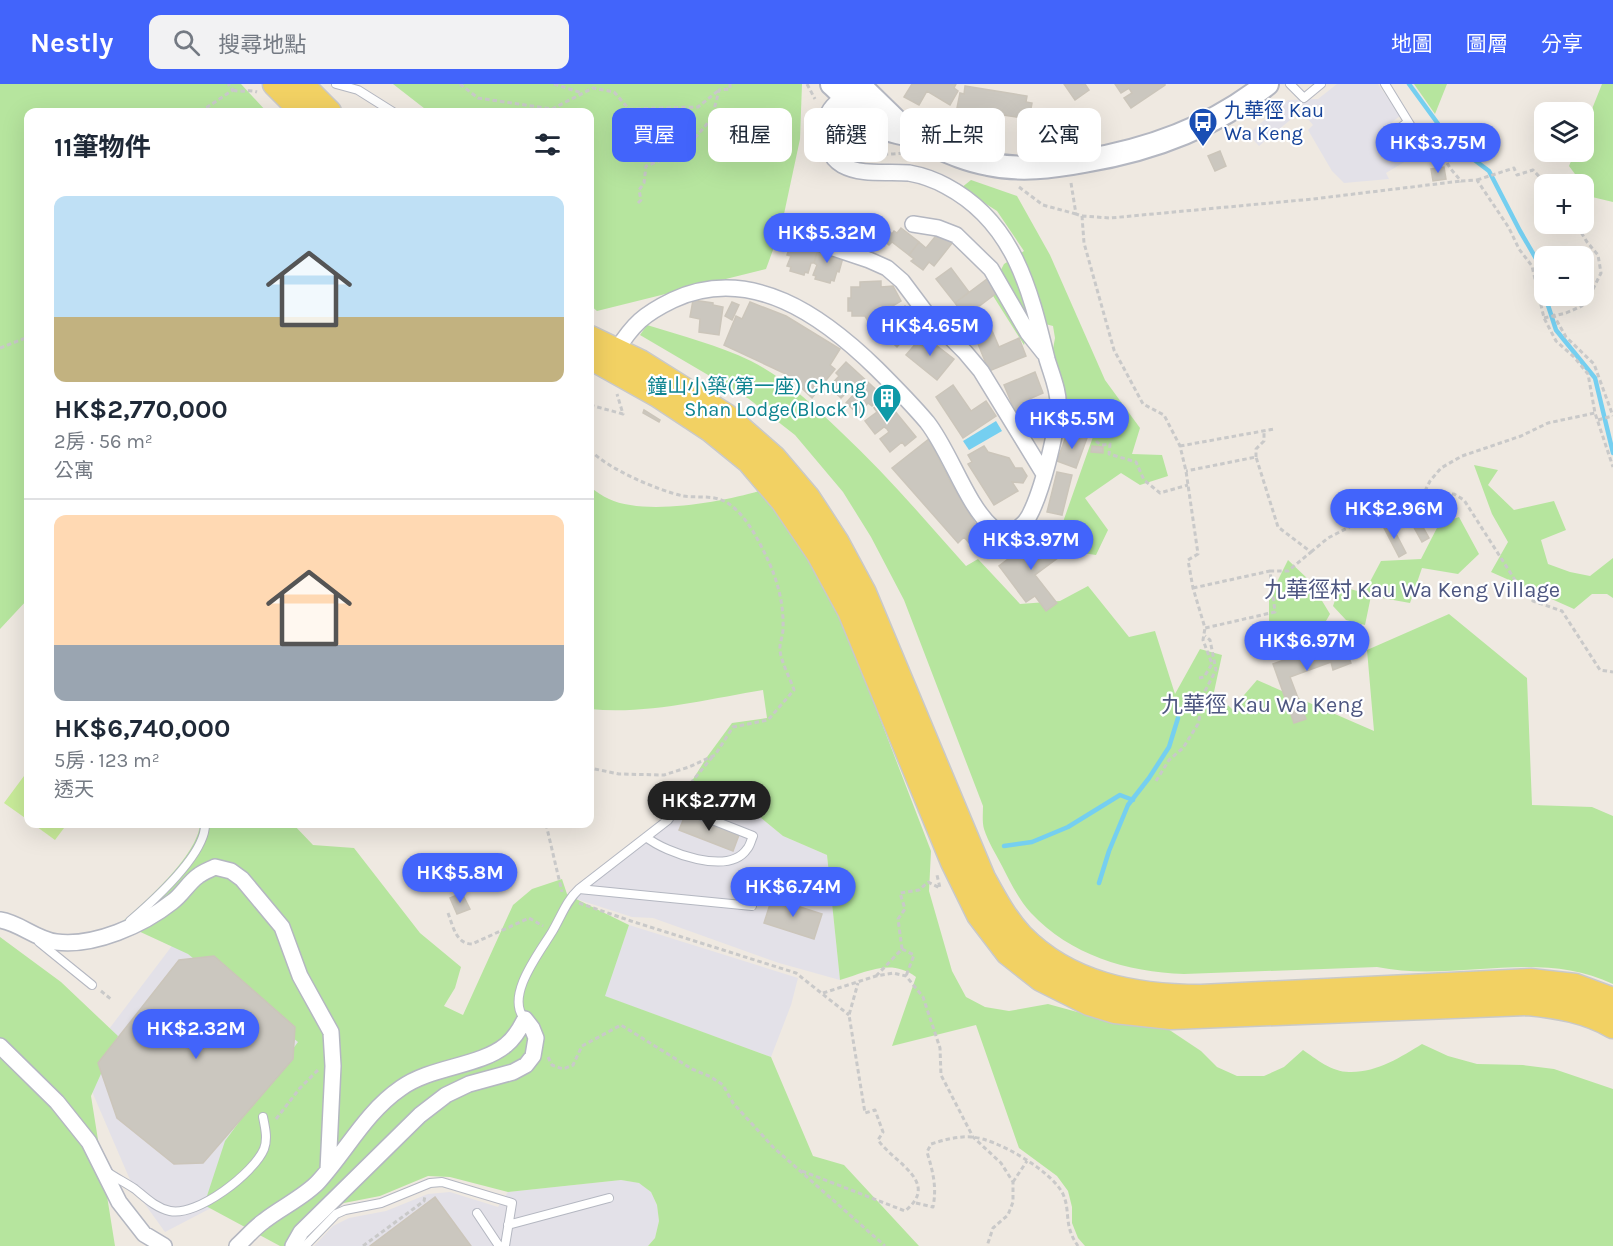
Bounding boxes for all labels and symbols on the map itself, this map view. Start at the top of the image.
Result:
place label: 九華徑 Kau Wa Keng [1224,99,1324,145]
bus stop icon: 九華徑 Kau Wa Keng [1187,106,1219,148]
pin: HK$3.75M [1376,123,1500,174]
pin: HK$5.32M [765,213,889,264]
pin: HK$4.65M [868,306,992,357]
place label: 鐘山小築(第一座) Chung Shan Lodge(Block 1) [647,375,866,421]
building icon: 鐘山小築(第一座) Chung Shan Lodge(Block 1) [871,382,903,424]
pin: HK$5.5M [1017,399,1127,450]
pin: HK$2.96M [1332,489,1456,540]
pin: HK$3.97M [969,520,1093,571]
district label: 九華徑村 Kau Wa Keng Village [1264,577,1560,603]
pin: HK$6.97M [1245,621,1369,672]
district label: 九華徑 Kau Wa Keng [1161,692,1364,718]
pin: HK$2.77M [647,781,771,832]
pin: HK$5.8M [405,853,515,904]
pin: HK$6.74M [731,867,855,918]
pin: HK$2.32M [134,1009,258,1060]

